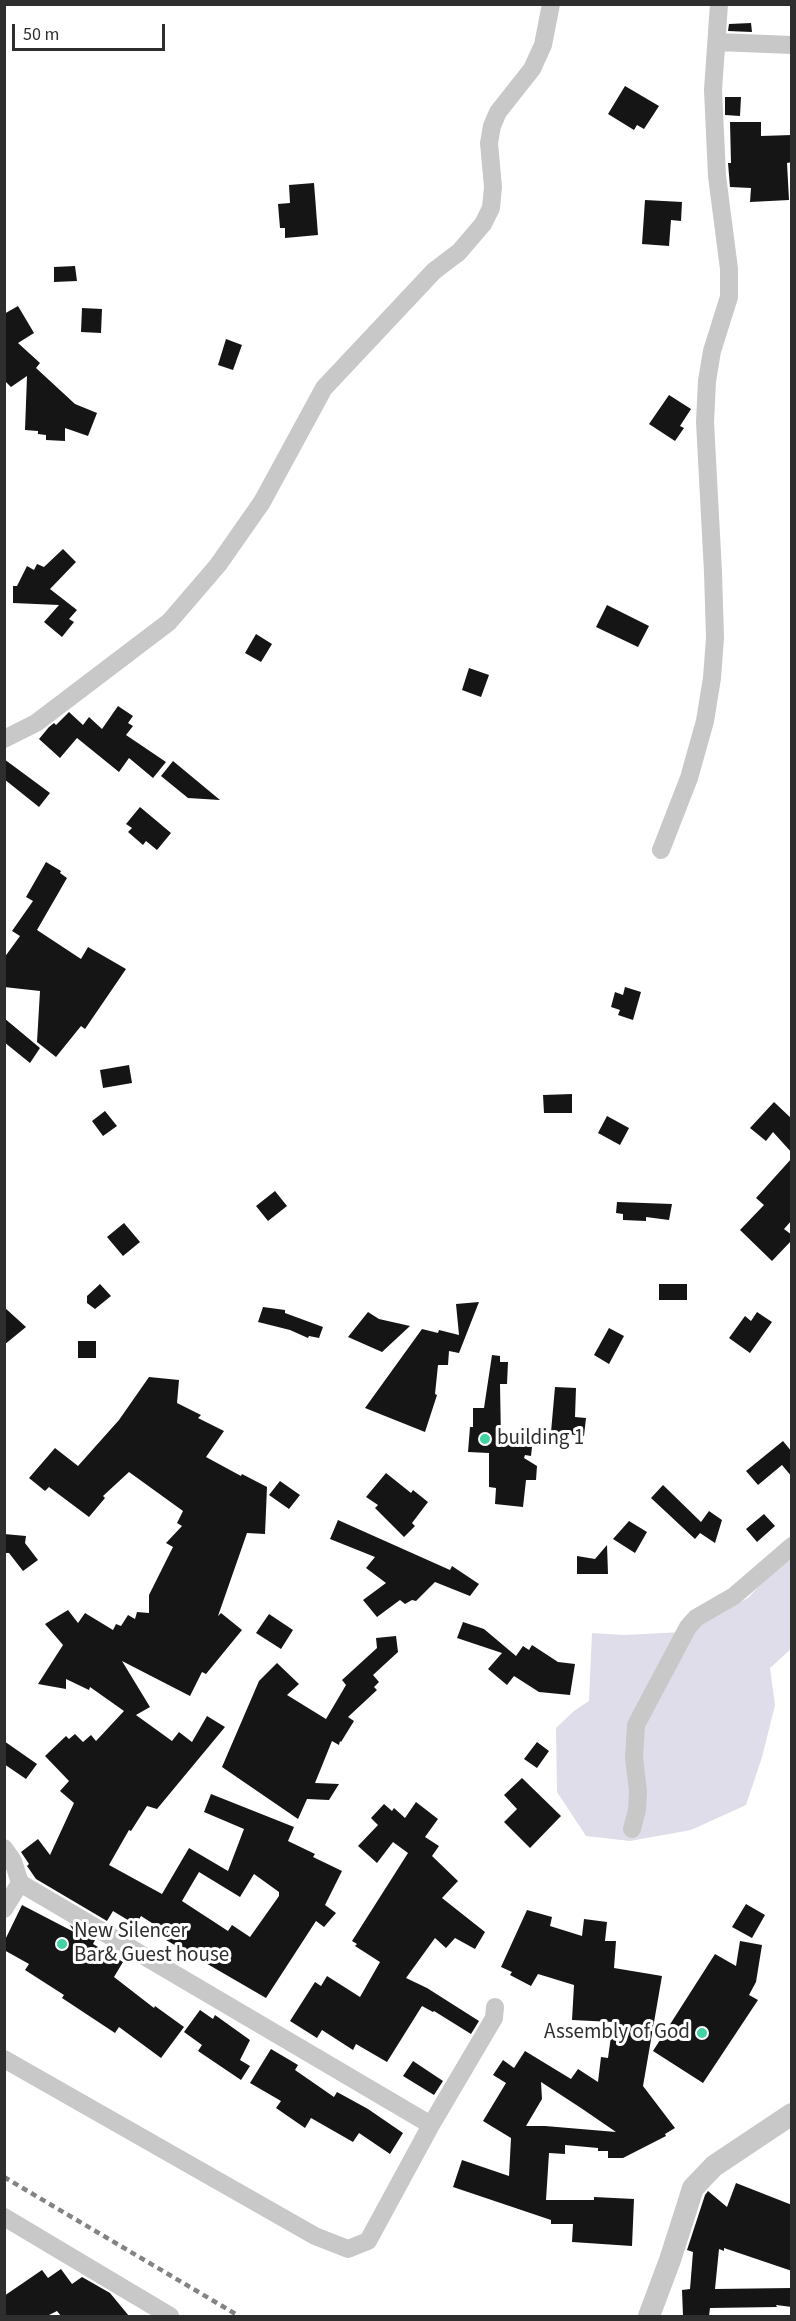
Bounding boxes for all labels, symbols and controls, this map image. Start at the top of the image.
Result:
scale bar [15,12,168,50]
text: 50 m [23,22,59,47]
place label: building 1 [497,1426,584,1452]
marker: building 1 [478,1432,492,1446]
place label: New Silencer Bar& Guest house [74,1919,229,1969]
marker: New Silencer Bar& Guest house [55,1937,69,1951]
place label: Assembly of God [544,2020,690,2046]
marker: Assembly of God [695,2026,709,2040]

